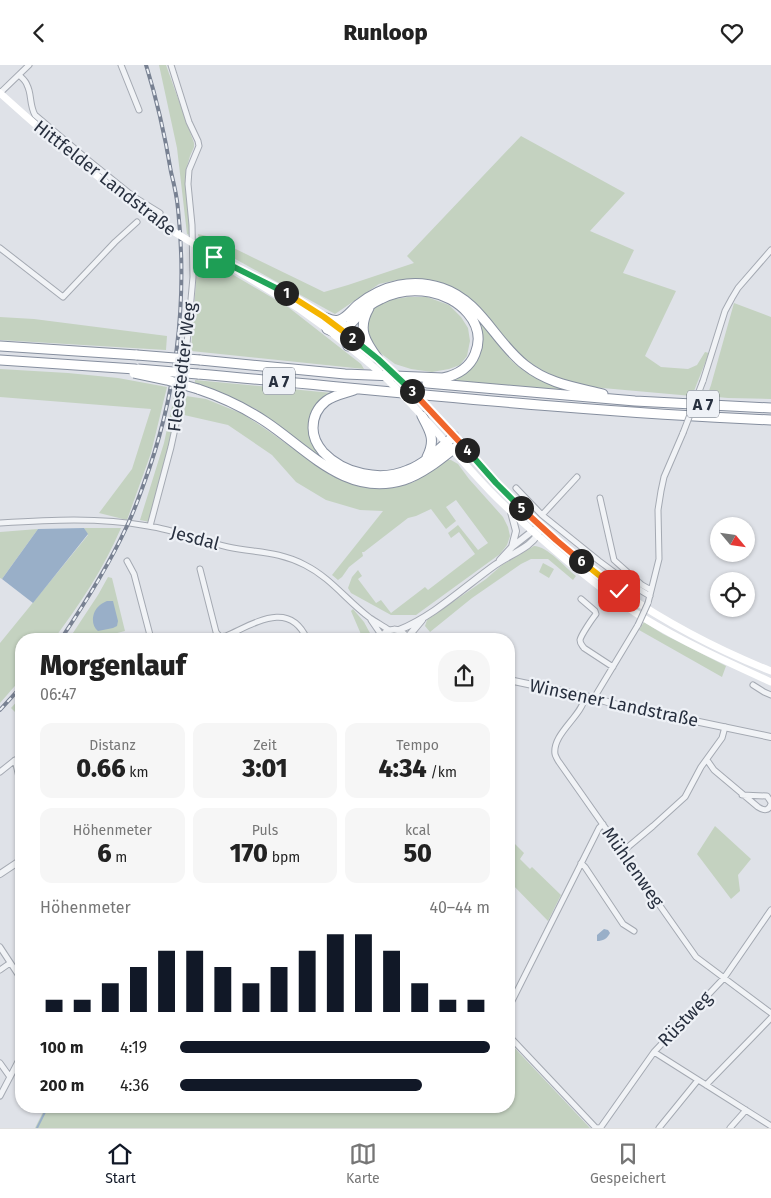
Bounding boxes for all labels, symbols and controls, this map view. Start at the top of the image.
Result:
icon: back [25,19,53,47]
text: Runloop [343,19,428,46]
icon: heart [718,19,746,47]
street label: Hittfelder Landstraße [29,116,181,240]
pin [193,236,235,278]
icon: arrive [200,243,228,271]
pin: 1 [274,281,298,305]
text: 1 [283,285,290,302]
street label: Fleestedter Weg [163,300,201,433]
pin: 2 [340,325,364,351]
text: 2 [349,330,356,347]
road number: A 7 [263,367,295,395]
pin: 3 [400,379,424,403]
text: 3 [409,383,416,400]
road number: A 7 [687,391,719,417]
pin: 4 [454,437,480,463]
text: 4 [464,442,471,459]
pin: 5 [508,495,534,521]
text: 5 [518,500,525,517]
north arrow [710,517,755,563]
map controls [710,517,755,617]
street label: Jesdal [168,521,222,555]
pin: 6 [568,549,594,573]
text: 6 [578,553,585,570]
pin [598,570,640,612]
button: locate [710,572,755,617]
icon: check [605,577,633,605]
text: Morgenlauf [40,649,186,682]
button: share [438,650,490,702]
street label: Winsener Landstraße [528,674,700,732]
text: 06:47 [40,685,76,704]
text: Distanz [89,737,136,754]
text: Zeit [253,737,277,754]
text: Tempo [396,737,439,754]
text: 0.66 [76,754,126,784]
text: 3:01 [242,754,288,784]
text: 4:34 [378,754,427,784]
text: km [126,764,148,781]
text: /km [427,764,457,781]
text: Höhenmeter [73,822,152,839]
text: Puls [252,822,278,839]
text: kcal [405,822,430,839]
street label: Mühlenweg [597,823,669,912]
text: 6 [97,839,112,869]
text: 170 [230,839,268,869]
text: 50 [403,839,432,869]
text: m [112,849,127,866]
text: bpm [268,849,300,866]
text: Höhenmeter [40,898,131,917]
text: 40–44 m [429,898,490,917]
street label: Rüstweg [653,986,717,1051]
text: 100 m [40,1038,83,1057]
text: 4:19 [120,1038,147,1057]
text: 200 m [40,1076,84,1095]
text: 4:36 [120,1076,149,1095]
tab: Start [105,1140,136,1187]
tab: Karte [346,1140,380,1187]
tab: Gespeichert [590,1140,666,1187]

